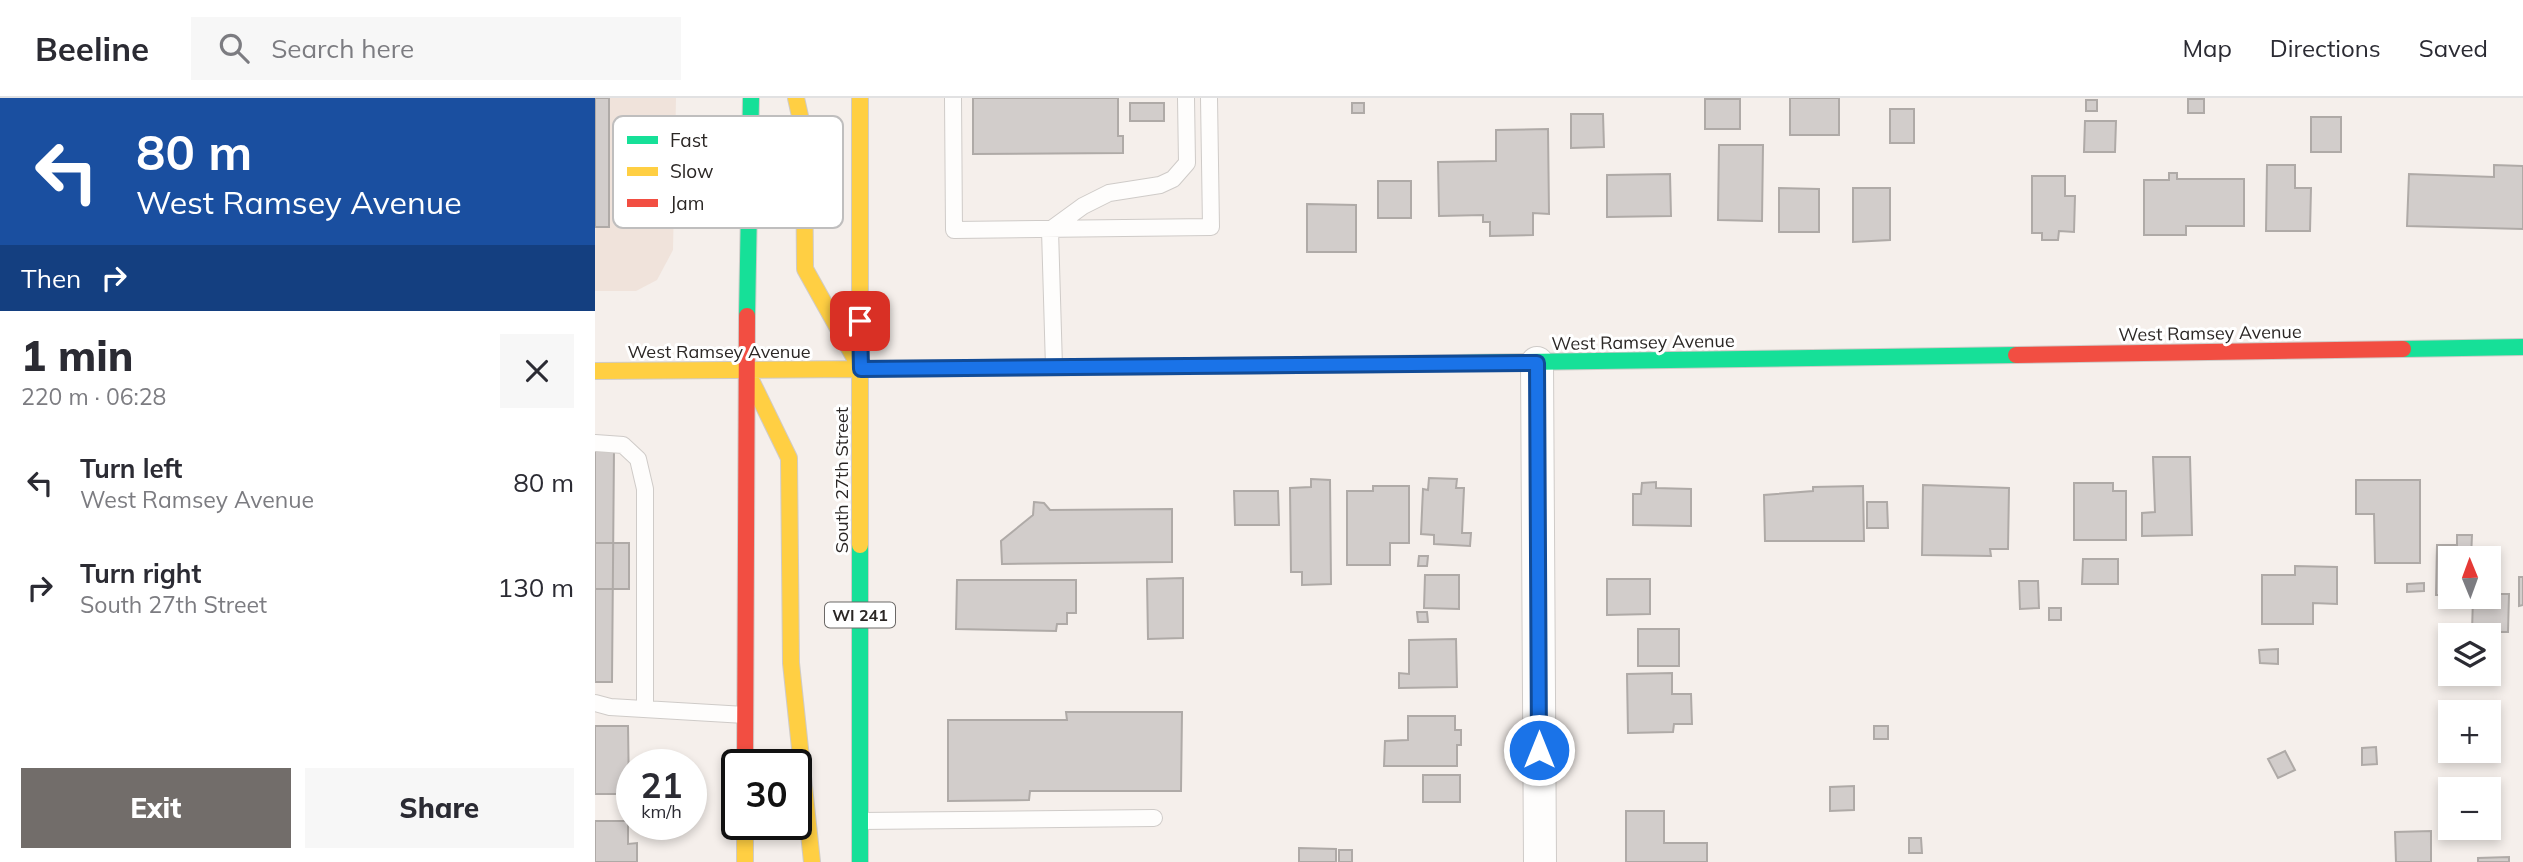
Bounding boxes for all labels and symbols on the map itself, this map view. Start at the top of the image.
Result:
legend [613,116,843,228]
text: Fast [670,128,708,152]
text: Slow [670,159,714,183]
text: Jam [670,191,704,215]
pin [830,291,890,351]
street label: West Ramsey Avenue [2118,320,2302,346]
street label: West Ramsey Avenue [1551,329,1735,355]
street label: West Ramsey Avenue [627,340,811,363]
street label: South 27th Street [830,407,853,553]
north arrow [2438,546,2501,609]
road number: WI 241 [825,602,895,628]
position arrow [1502,713,1576,787]
speed limit sign: 30 [721,749,812,840]

